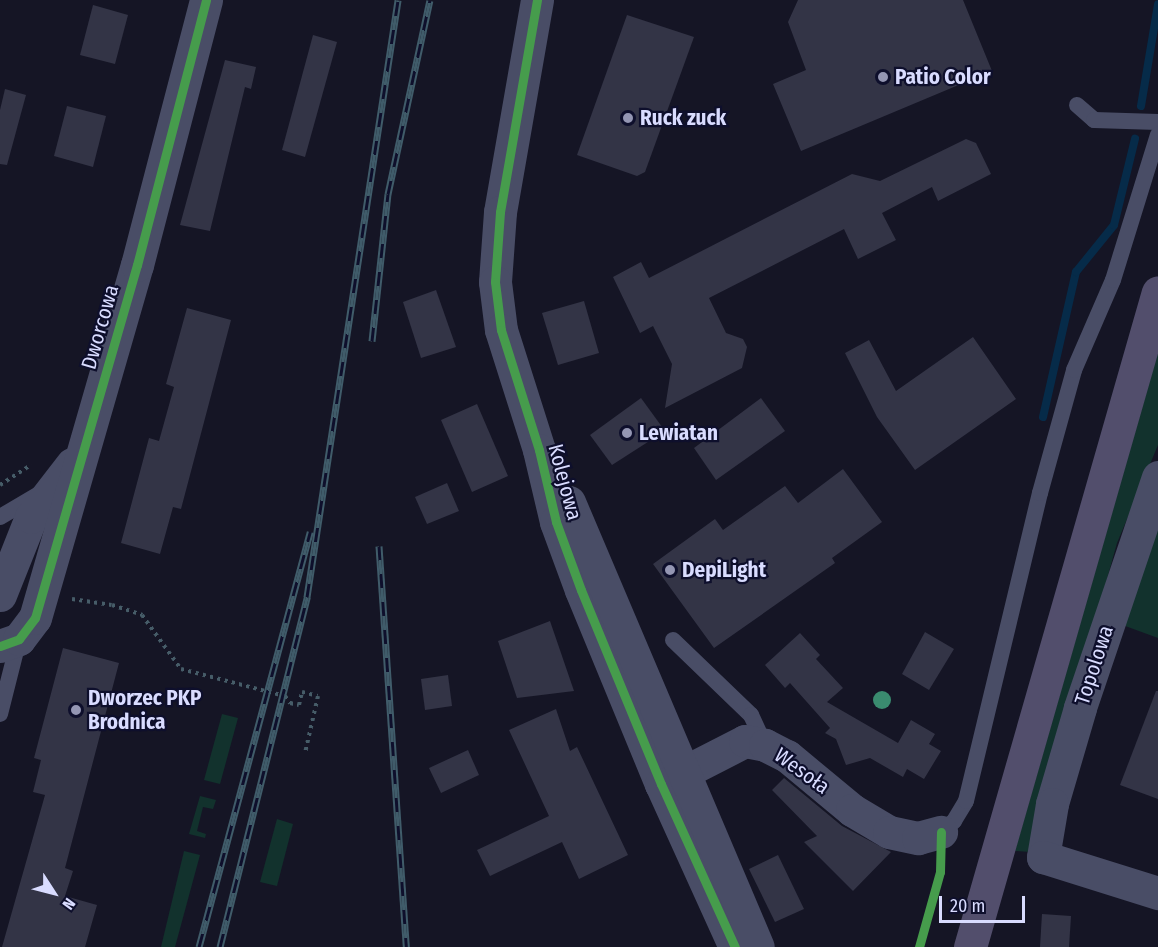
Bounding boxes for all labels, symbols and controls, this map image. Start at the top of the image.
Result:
place label: Patio Color [895,64,991,90]
marker: Patio Color [876,70,890,84]
place label: Ruck zuck [640,105,726,131]
marker: Ruck zuck [621,111,635,125]
street label: Dworcowa [76,282,124,372]
place label: Lewiatan [639,420,718,446]
marker: Lewiatan [620,426,634,440]
street label: Kolejowa [543,441,587,523]
place label: DepiLight [682,557,766,583]
marker: DepiLight [663,563,677,577]
street label: Topolowa [1069,622,1119,708]
place label: Dworzec PKP Brodnica [88,685,201,735]
marker: Dworzec PKP Brodnica [69,703,83,717]
street label: Wesoła [769,743,835,799]
north arrow [24,863,84,923]
scale bar [942,884,1028,922]
text: N [58,894,79,913]
text: 20 m [950,895,985,917]

